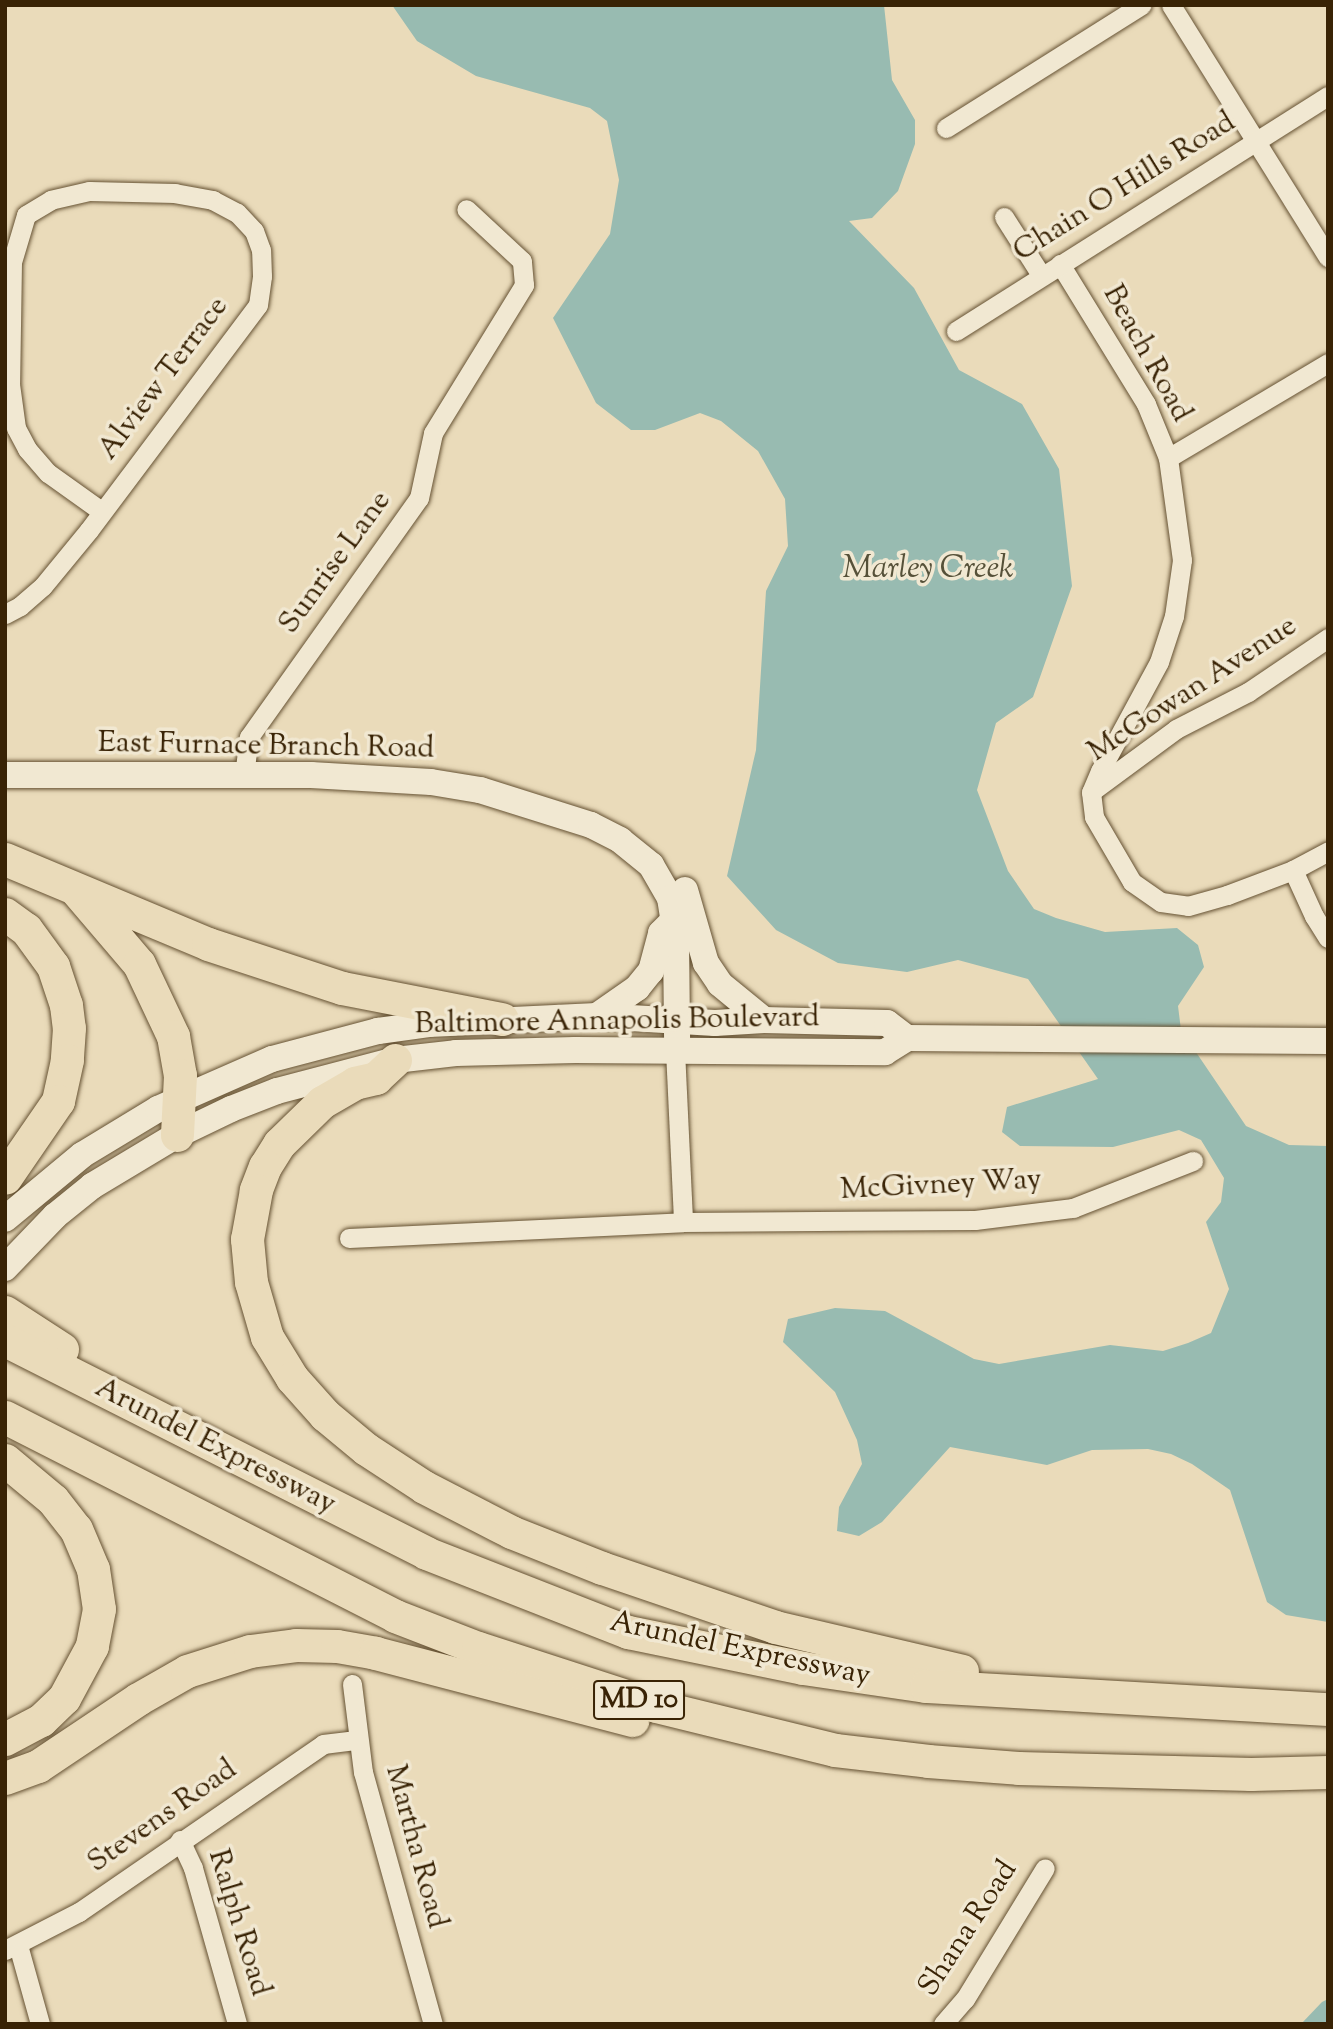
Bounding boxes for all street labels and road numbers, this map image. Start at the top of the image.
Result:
street label: Chain O Hills Road [1007,105,1243,271]
street label: Beach Road [1094,279,1198,429]
street label: Alview Terrace [91,290,237,468]
street label: Sunrise Lane [272,485,400,641]
street label: McGowan Avenue [1082,609,1304,771]
street label: East Furnace Branch Road [98,726,434,768]
street label: Baltimore Annapolis Boulevard [414,1000,820,1044]
street label: McGivney Way [839,1163,1043,1209]
street label: Arundel Expressway [89,1371,341,1523]
street label: Arundel Expressway [606,1605,874,1695]
road number: MD 10 [592,1676,686,1724]
street label: Stevens Road [81,1752,245,1882]
street label: Martha Road [376,1761,454,1933]
street label: Ralph Road [199,1845,277,2001]
street label: Shana Road [912,1854,1026,2004]

